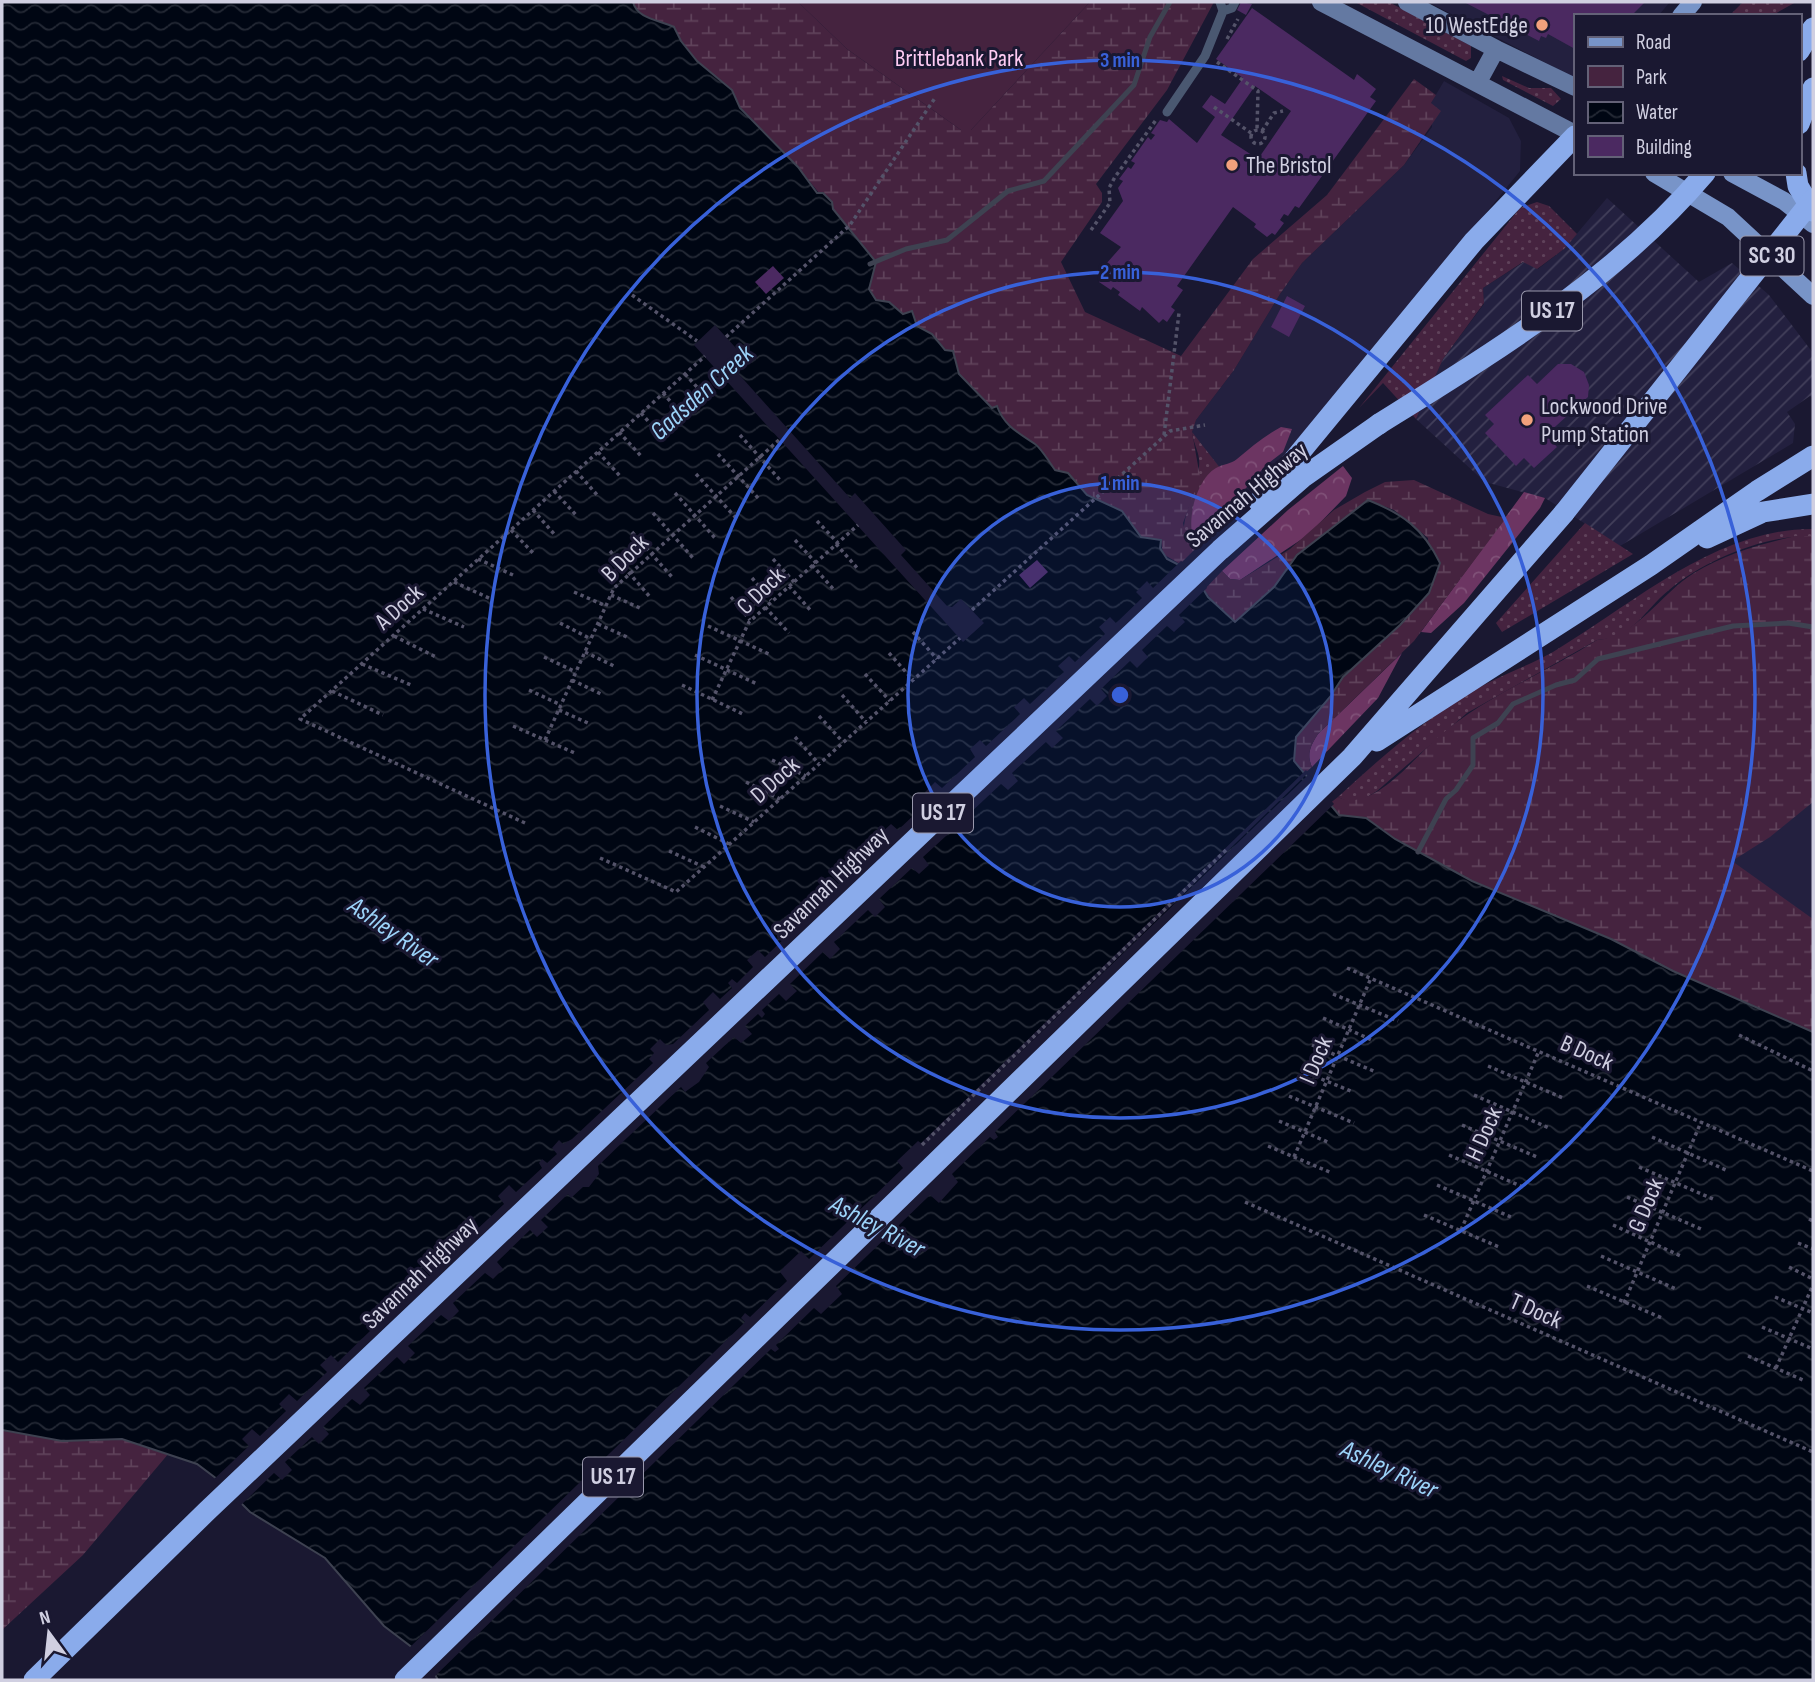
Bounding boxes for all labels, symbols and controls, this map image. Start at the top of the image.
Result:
place label: 10 WestEdge [1425,11,1528,40]
legend [1574,14,1801,175]
marker: 10 WestEdge [1534,17,1550,33]
text: Road [1636,30,1671,55]
park label: Brittlebank Park [895,44,1023,73]
text: 3 min [1100,48,1140,73]
text: Park [1636,65,1667,90]
text: Water [1636,100,1678,125]
text: Building [1636,135,1692,160]
place label: The Bristol [1246,151,1331,180]
marker: The Bristol [1224,157,1240,173]
road number: SC 30 [1740,236,1803,276]
text: 2 min [1100,260,1140,285]
road number: US 17 [1522,292,1582,330]
water label: Gadsden Creek [644,338,761,447]
place label: Lockwood Drive Pump Station [1541,392,1667,449]
marker: Lockwood Drive Pump Station [1519,412,1535,428]
street label: Savannah Highway [1180,436,1314,554]
text: 1 min [1100,471,1140,496]
street label: B Dock [595,528,655,588]
street label: C Dock [731,561,791,621]
street label: A Dock [368,578,429,637]
centre of rings [1108,683,1132,707]
street label: D Dock [744,750,806,810]
road number: US 17 [913,793,973,832]
street label: Savannah Highway [767,821,895,945]
water label: Ashley River [341,890,446,976]
street label: B Dock [1556,1029,1618,1077]
street label: I Dock [1293,1032,1339,1088]
street label: H Dock [1459,1102,1509,1166]
street label: G Dock [1622,1173,1670,1237]
water label: Ashley River [823,1189,931,1266]
street label: Savannah Highway [356,1211,484,1335]
street label: T Dock [1505,1287,1567,1335]
water label: Ashley River [1335,1434,1444,1507]
road number: US 17 [583,1458,643,1496]
north arrow [14,1598,84,1668]
text: N [37,1606,53,1630]

